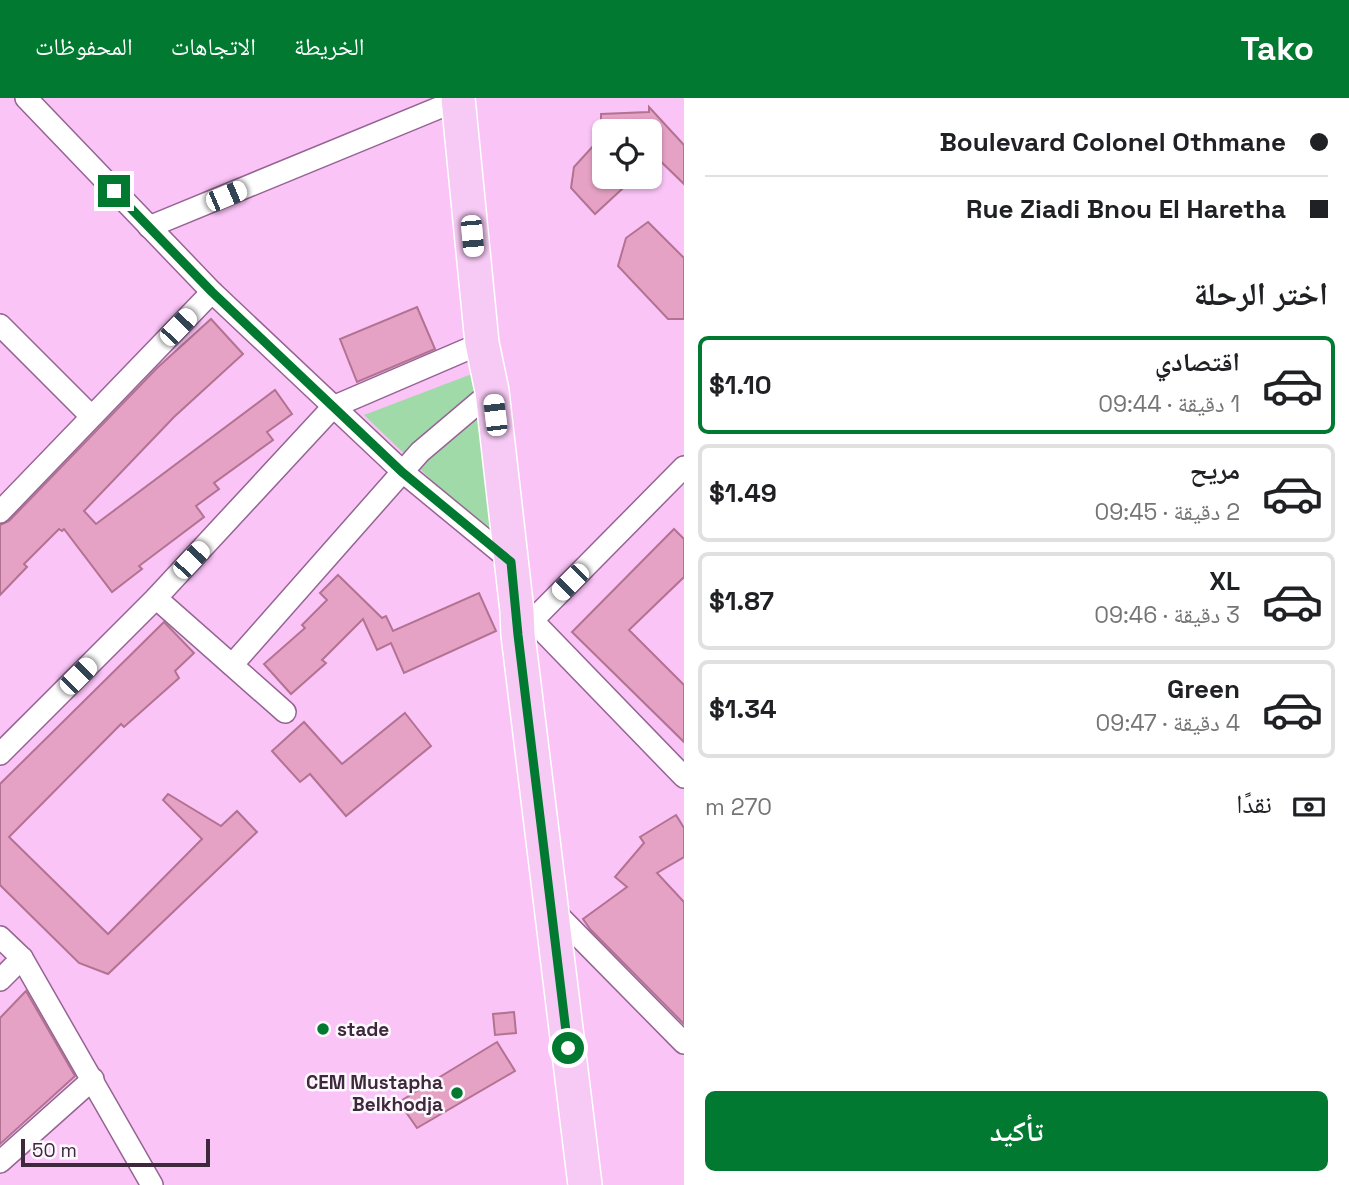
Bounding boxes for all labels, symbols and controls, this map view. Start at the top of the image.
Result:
text: Tako [1241,28,1314,70]
text: المحفوظات [35,31,133,62]
text: الاتجاهات [171,31,256,62]
text: الخريطة [294,31,365,62]
map controls [592,119,662,189]
button: locate [592,119,662,189]
text: Boulevard Colonel Othmane [940,125,1286,159]
route end [98,175,130,207]
car [203,178,250,214]
text: Rue Ziadi Bnou El Haretha [966,192,1286,226]
car [460,214,485,258]
text: اختر الرحلة [1194,274,1328,314]
car [156,305,201,349]
text: اقتصادي [1155,345,1240,379]
icon: car [1261,354,1324,417]
text: $1.10 [709,368,772,402]
text: 1 دقيقة · 09:44 [1098,389,1240,419]
car [483,393,508,437]
text: مريح [1190,453,1240,487]
icon: car [1261,462,1324,525]
text: $1.49 [709,476,777,510]
text: 2 دقيقة · 09:45 [1095,497,1240,527]
car [169,537,214,583]
car [548,560,593,604]
text: XL [1209,564,1240,598]
icon: car [1261,570,1324,633]
text: $1.87 [709,584,774,618]
text: 3 دقيقة · 09:46 [1094,600,1240,630]
car [56,654,101,698]
text: Green [1167,672,1240,706]
icon: car [1261,678,1324,741]
text: $1.34 [709,692,777,726]
text: 4 دقيقة · 09:47 [1096,708,1240,738]
text: نقدًا [1236,787,1272,821]
icon: cash [1290,788,1328,826]
text: 270 m [705,792,772,822]
place label: stade [337,1017,389,1042]
marker: stade [315,1021,331,1037]
route start [552,1032,584,1064]
place label: CEM Mustapha Belkhodja [306,1070,443,1117]
marker: CEM Mustapha Belkhodja [449,1085,465,1101]
button: تأكيد [705,1091,1328,1171]
scale bar [21,1136,210,1168]
text: 50 m [32,1138,77,1163]

